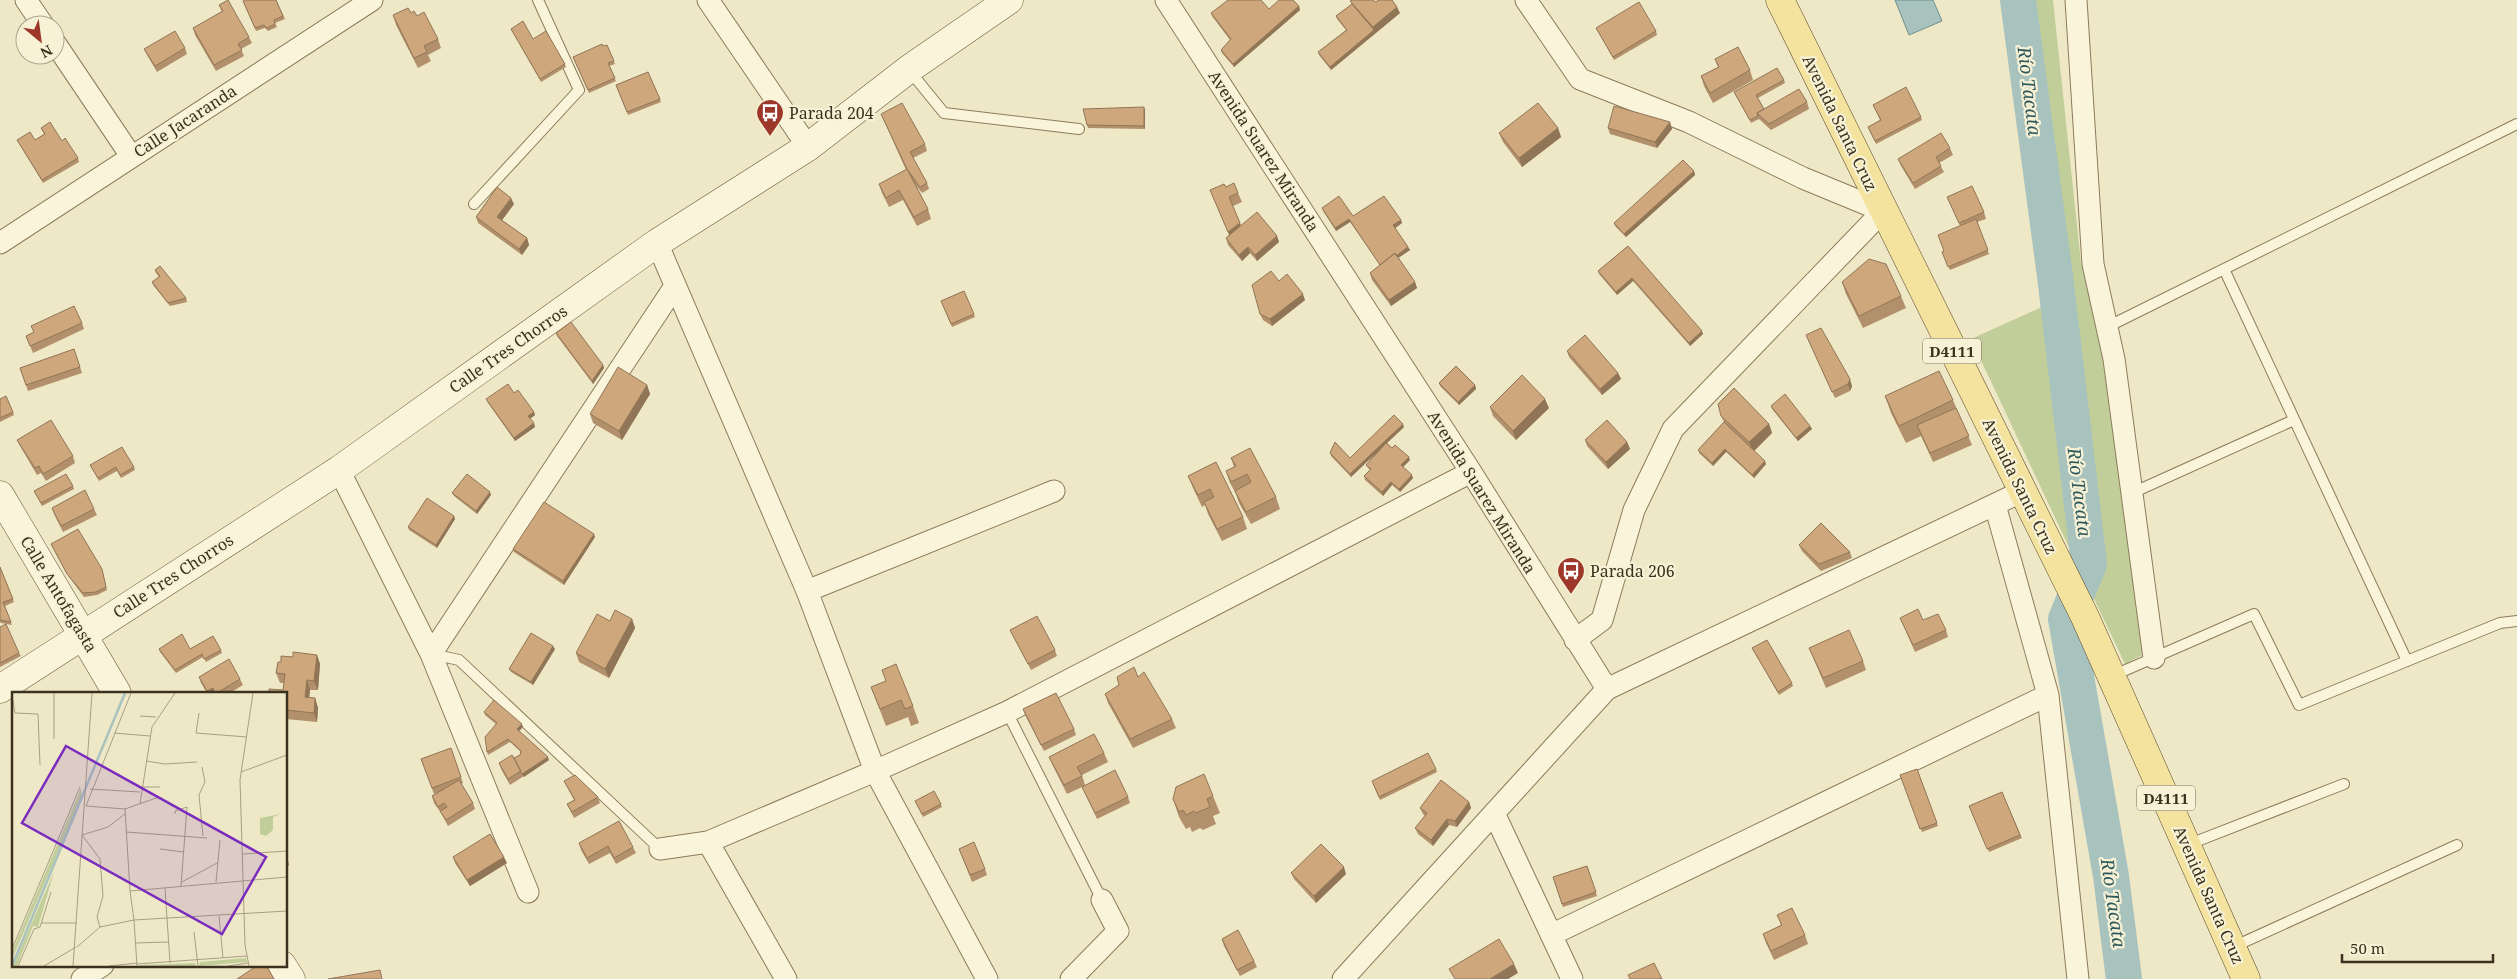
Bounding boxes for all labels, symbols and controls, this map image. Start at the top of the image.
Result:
north arrow [15,15,65,65]
text: N [37,41,56,63]
water label: Río Tacata [2013,44,2047,137]
street label: Avenida Santa Cruz [1797,51,1883,195]
street label: Avenida Suarez Miranda [1203,66,1325,236]
street label: Calle Jacaranda [129,80,241,162]
bus stop icon: Parada 204 [755,98,785,137]
place label: Parada 204 [789,102,874,124]
street label: Calle Tres Chorros [445,300,571,398]
road number: D4111 [1923,338,1981,364]
street label: Avenida Suarez Miranda [1423,406,1541,578]
street label: Avenida Santa Cruz [1977,414,2063,558]
water label: Río Tacata [2063,445,2097,538]
street label: Calle Tres Chorros [109,529,237,623]
street label: Calle Antofagasta [15,532,103,656]
bus stop icon: Parada 206 [1556,556,1586,595]
place label: Parada 206 [1590,560,1675,582]
inset map [12,692,288,966]
road number: D4111 [2137,786,2195,810]
street label: Avenida Santa Cruz [2169,822,2249,968]
water label: Río Tacata [2096,856,2132,950]
scale bar [2342,932,2493,964]
text: 50 m [2350,938,2385,958]

